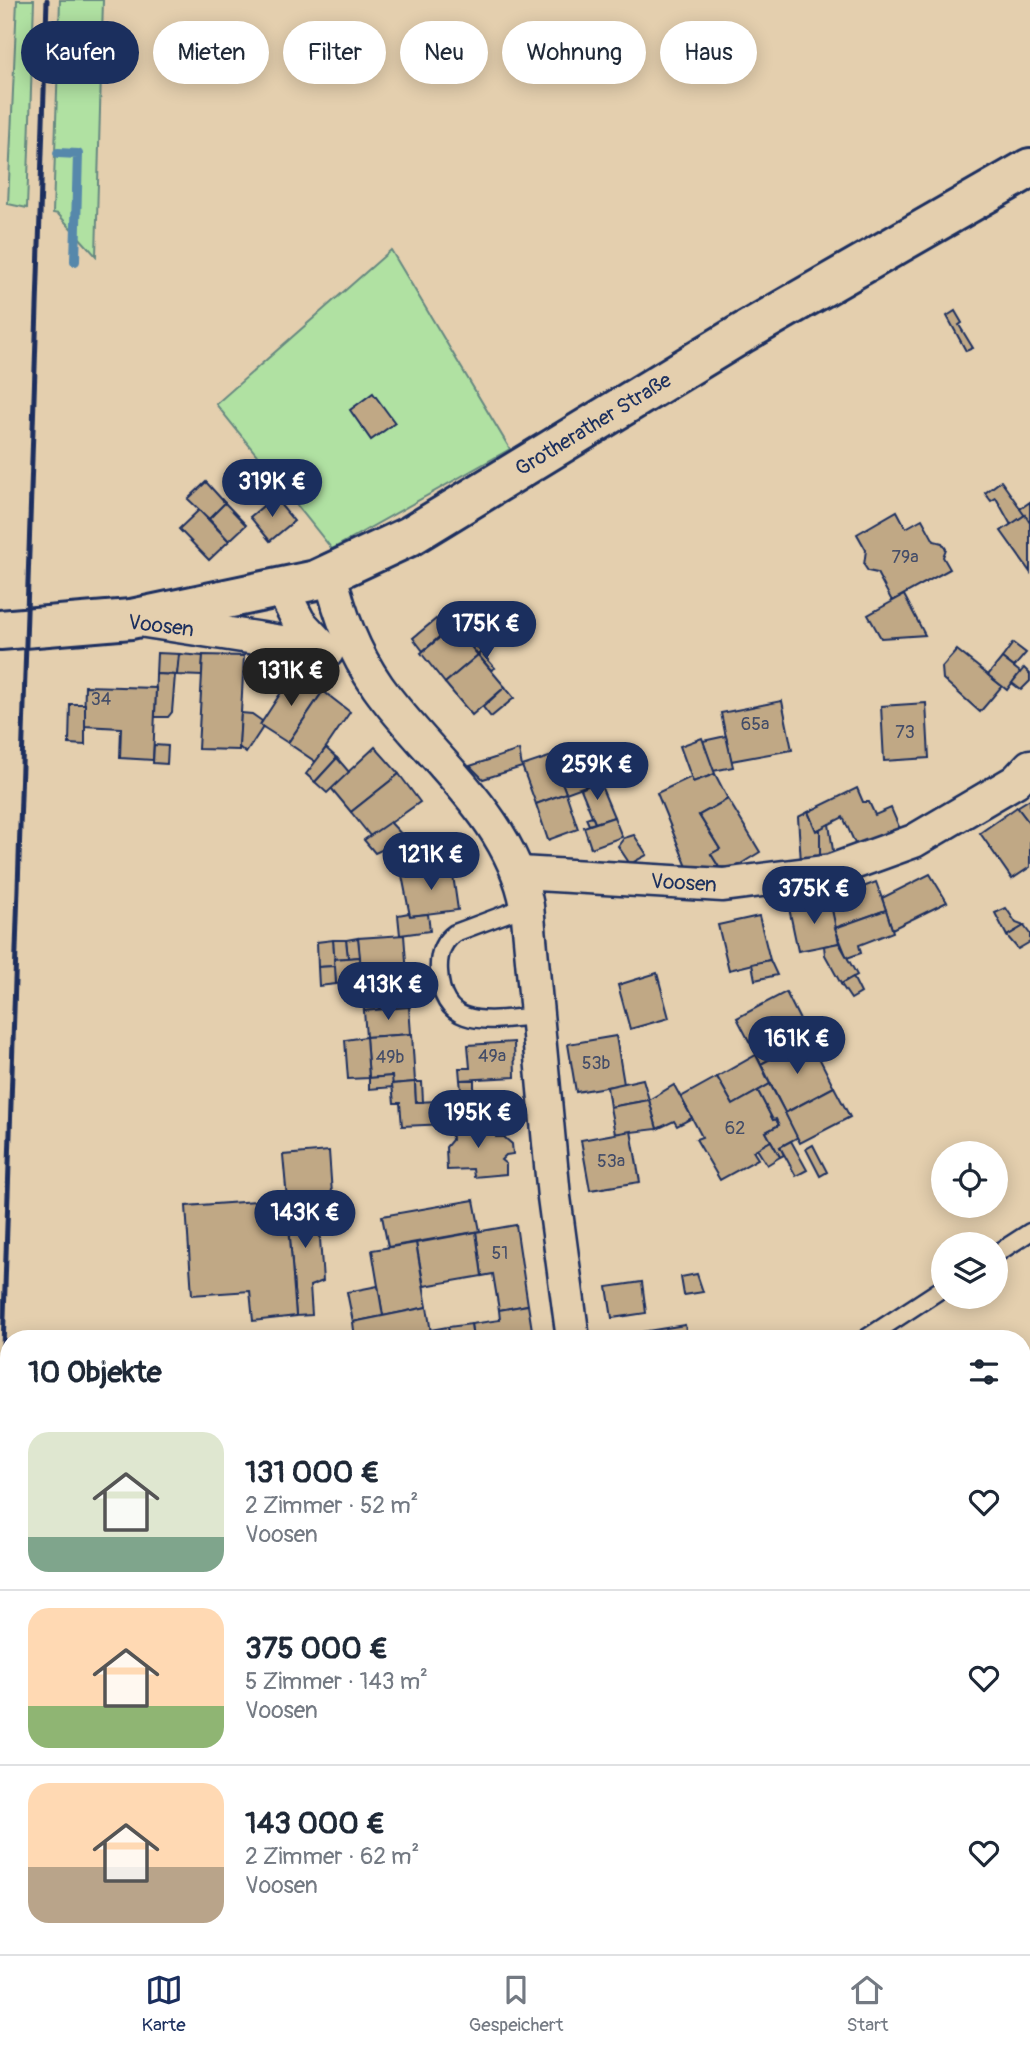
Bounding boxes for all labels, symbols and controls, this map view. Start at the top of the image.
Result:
chip: Kaufen [21,21,139,84]
chip: Mieten [153,21,269,84]
chip: Filter [283,21,386,84]
chip: Neu [400,21,488,84]
chip: Wohnung [502,21,646,84]
chip: Haus [660,21,757,84]
street label: Grotherather Straße [510,366,677,482]
pin: 319K € [215,460,329,519]
text: 319K € [238,467,306,496]
house number: 79a [891,546,919,569]
pin: 175K € [429,602,543,661]
street label: Voosen [126,609,196,643]
text: 175K € [452,609,520,638]
pin: 131K € [234,648,348,708]
text: 131K € [259,656,323,685]
house number: 34 [91,688,112,711]
house number: 65a [741,713,769,736]
house number: 73 [895,721,915,744]
pin: 259K € [540,742,654,802]
text: 259K € [561,750,633,779]
pin: 121K € [374,832,488,892]
text: 121K € [399,840,463,869]
pin: 375K € [757,866,871,926]
street label: Voosen [650,867,718,898]
text: 375K € [778,874,850,903]
pin: 413K € [331,962,445,1022]
text: 413K € [353,970,423,999]
pin: 161K € [740,1016,854,1076]
text: 161K € [764,1024,830,1053]
house number: 49a [478,1045,506,1068]
house number: 49b [376,1046,404,1069]
house number: 53b [582,1052,610,1075]
pin: 195K € [421,1090,535,1150]
text: 195K € [444,1098,512,1127]
house number: 62 [725,1117,745,1140]
map controls [931,1141,1008,1309]
button: locate [931,1141,1008,1218]
house number: 53a [597,1150,625,1173]
pin: 143K € [248,1190,362,1250]
text: 143K € [270,1198,340,1227]
button: layers [931,1232,1008,1309]
house number: 51 [492,1242,508,1265]
icon: filters [965,1353,1003,1391]
text: 10 Objekte [28,1354,162,1391]
text: 131 000 € [245,1454,380,1491]
icon: home [84,1460,168,1544]
icon: heart [965,1483,1003,1521]
text: 2 Zimmer · 52 m² [245,1491,419,1520]
text: Voosen [245,1520,318,1549]
text: 375 000 € [245,1630,388,1667]
icon: home [84,1636,168,1720]
icon: heart [965,1659,1003,1697]
text: 5 Zimmer · 143 m² [245,1667,428,1696]
text: Voosen [245,1696,318,1725]
text: 143 000 € [245,1805,385,1842]
icon: home [84,1811,168,1895]
icon: heart [965,1834,1003,1872]
text: 2 Zimmer · 62 m² [245,1842,419,1871]
text: Voosen [245,1871,318,1900]
tab: Karte [142,1971,186,2037]
tab: Gespeichert [469,1971,563,2037]
tab: Start [846,1971,888,2037]

